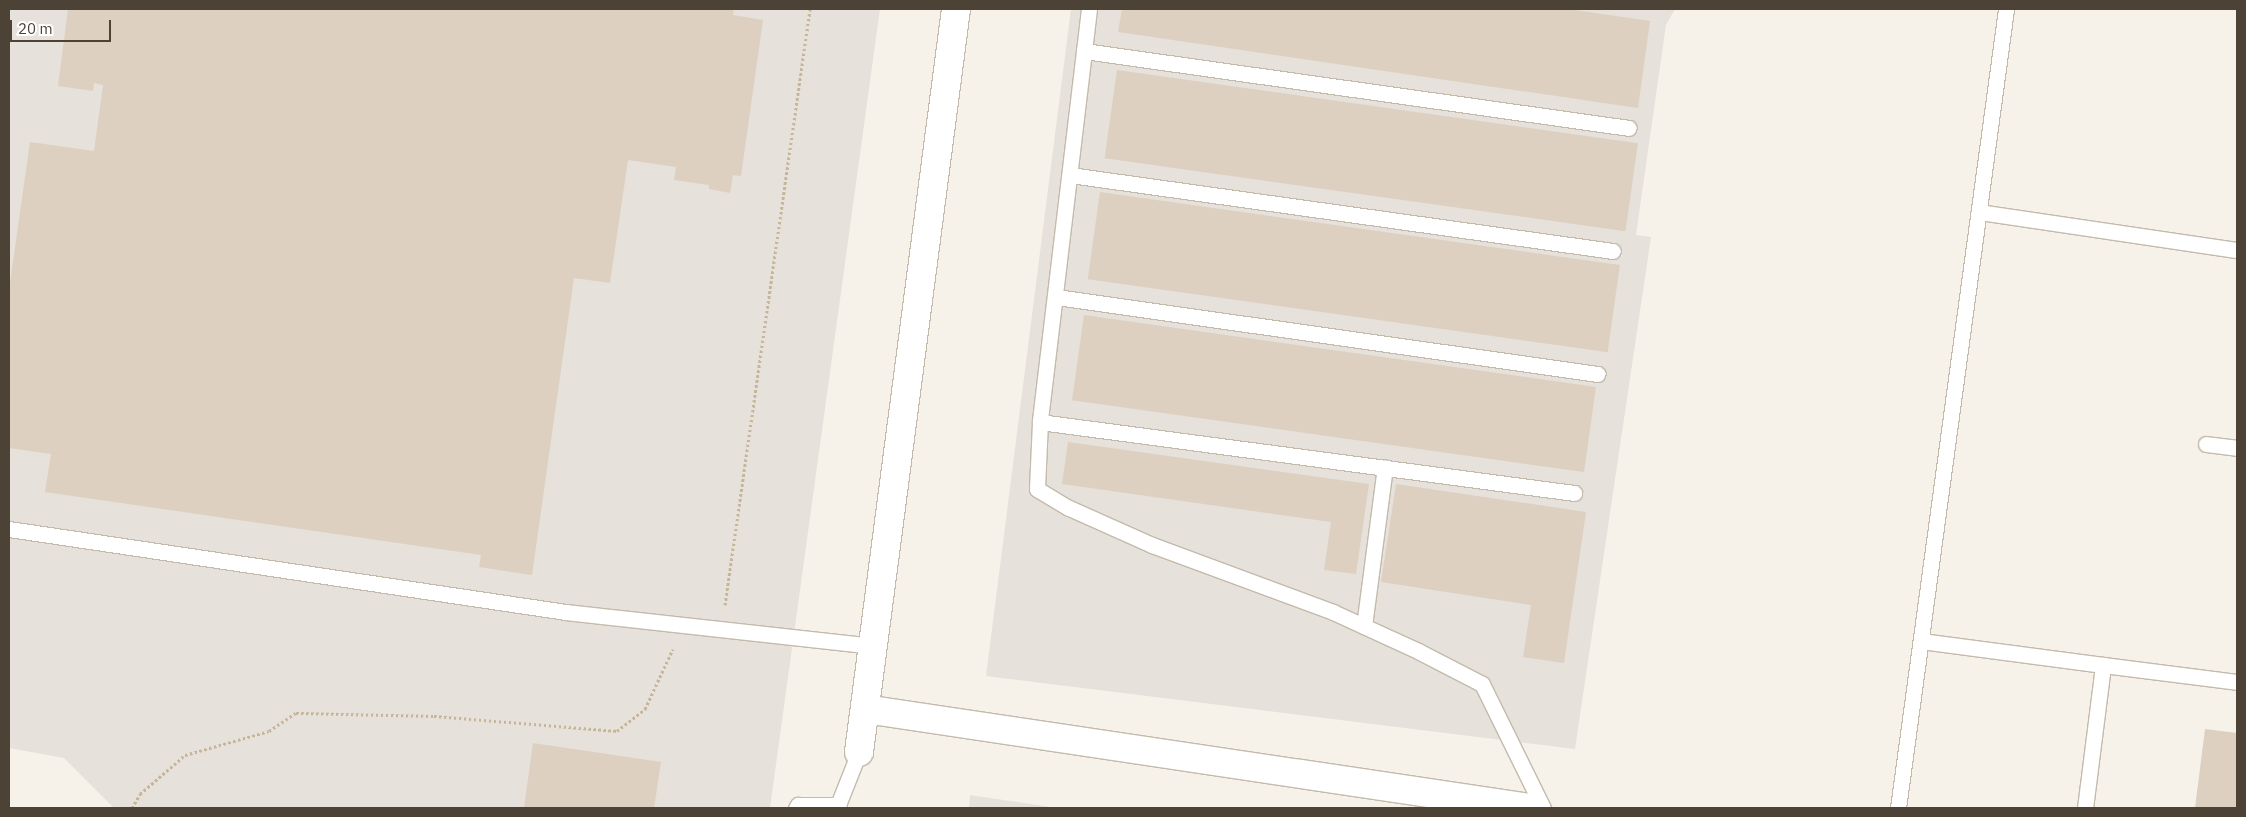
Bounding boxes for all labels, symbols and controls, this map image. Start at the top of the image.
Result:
scale bar [12,10,114,42]
text: 20 m [18,19,53,38]

